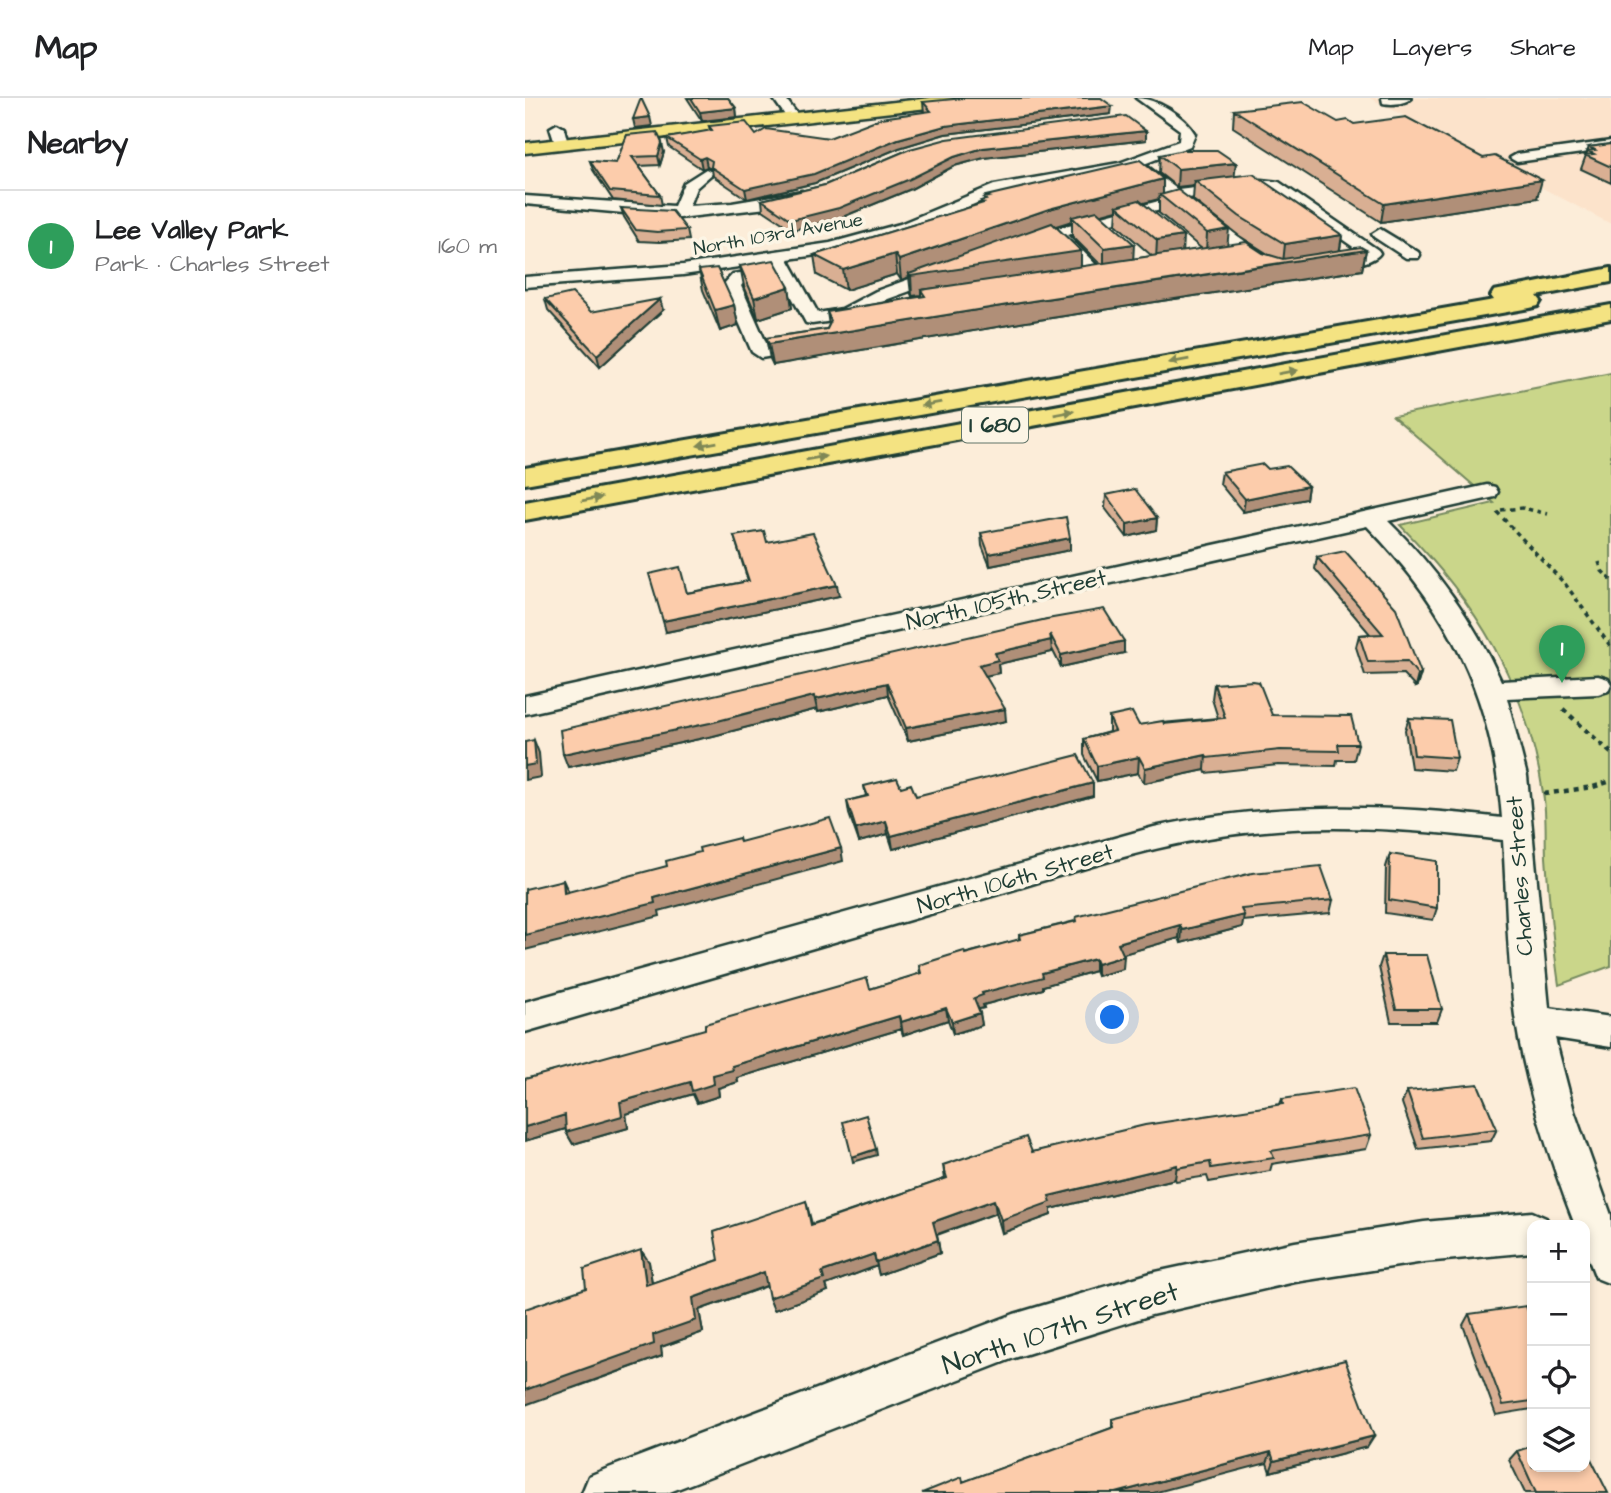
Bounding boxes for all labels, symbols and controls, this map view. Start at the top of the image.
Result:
text: Map [35,25,97,71]
text: Map [1309,31,1354,65]
text: Layers [1392,31,1472,65]
text: Share [1510,31,1576,65]
text: Nearby [28,123,128,165]
street label: North 103rd Avenue [691,206,865,263]
text: Lee Valley Park [95,212,288,248]
text: 1 [50,230,52,262]
text: 160 m [438,230,497,262]
text: Park · Charles Street [95,248,330,280]
one-way arrow [1168,356,1190,367]
one-way arrow [1277,366,1299,377]
one-way arrow [920,399,942,410]
one-way arrow [1053,407,1075,418]
road number: I 680 [962,408,1028,442]
one-way arrow [696,439,718,450]
one-way arrow [805,452,827,463]
one-way arrow [581,493,603,504]
street label: North 105th Street [903,561,1110,639]
pin: 1 [1539,625,1585,683]
street label: Charles Street [1498,794,1542,957]
street label: North 106th Street [913,835,1118,922]
your location [1095,1000,1129,1034]
map controls [1527,1220,1590,1472]
button: + [1527,1220,1590,1283]
street label: North 107th Street [937,1272,1184,1385]
button: − [1527,1283,1590,1346]
button: locate [1527,1346,1590,1409]
button: layers [1527,1409,1590,1472]

